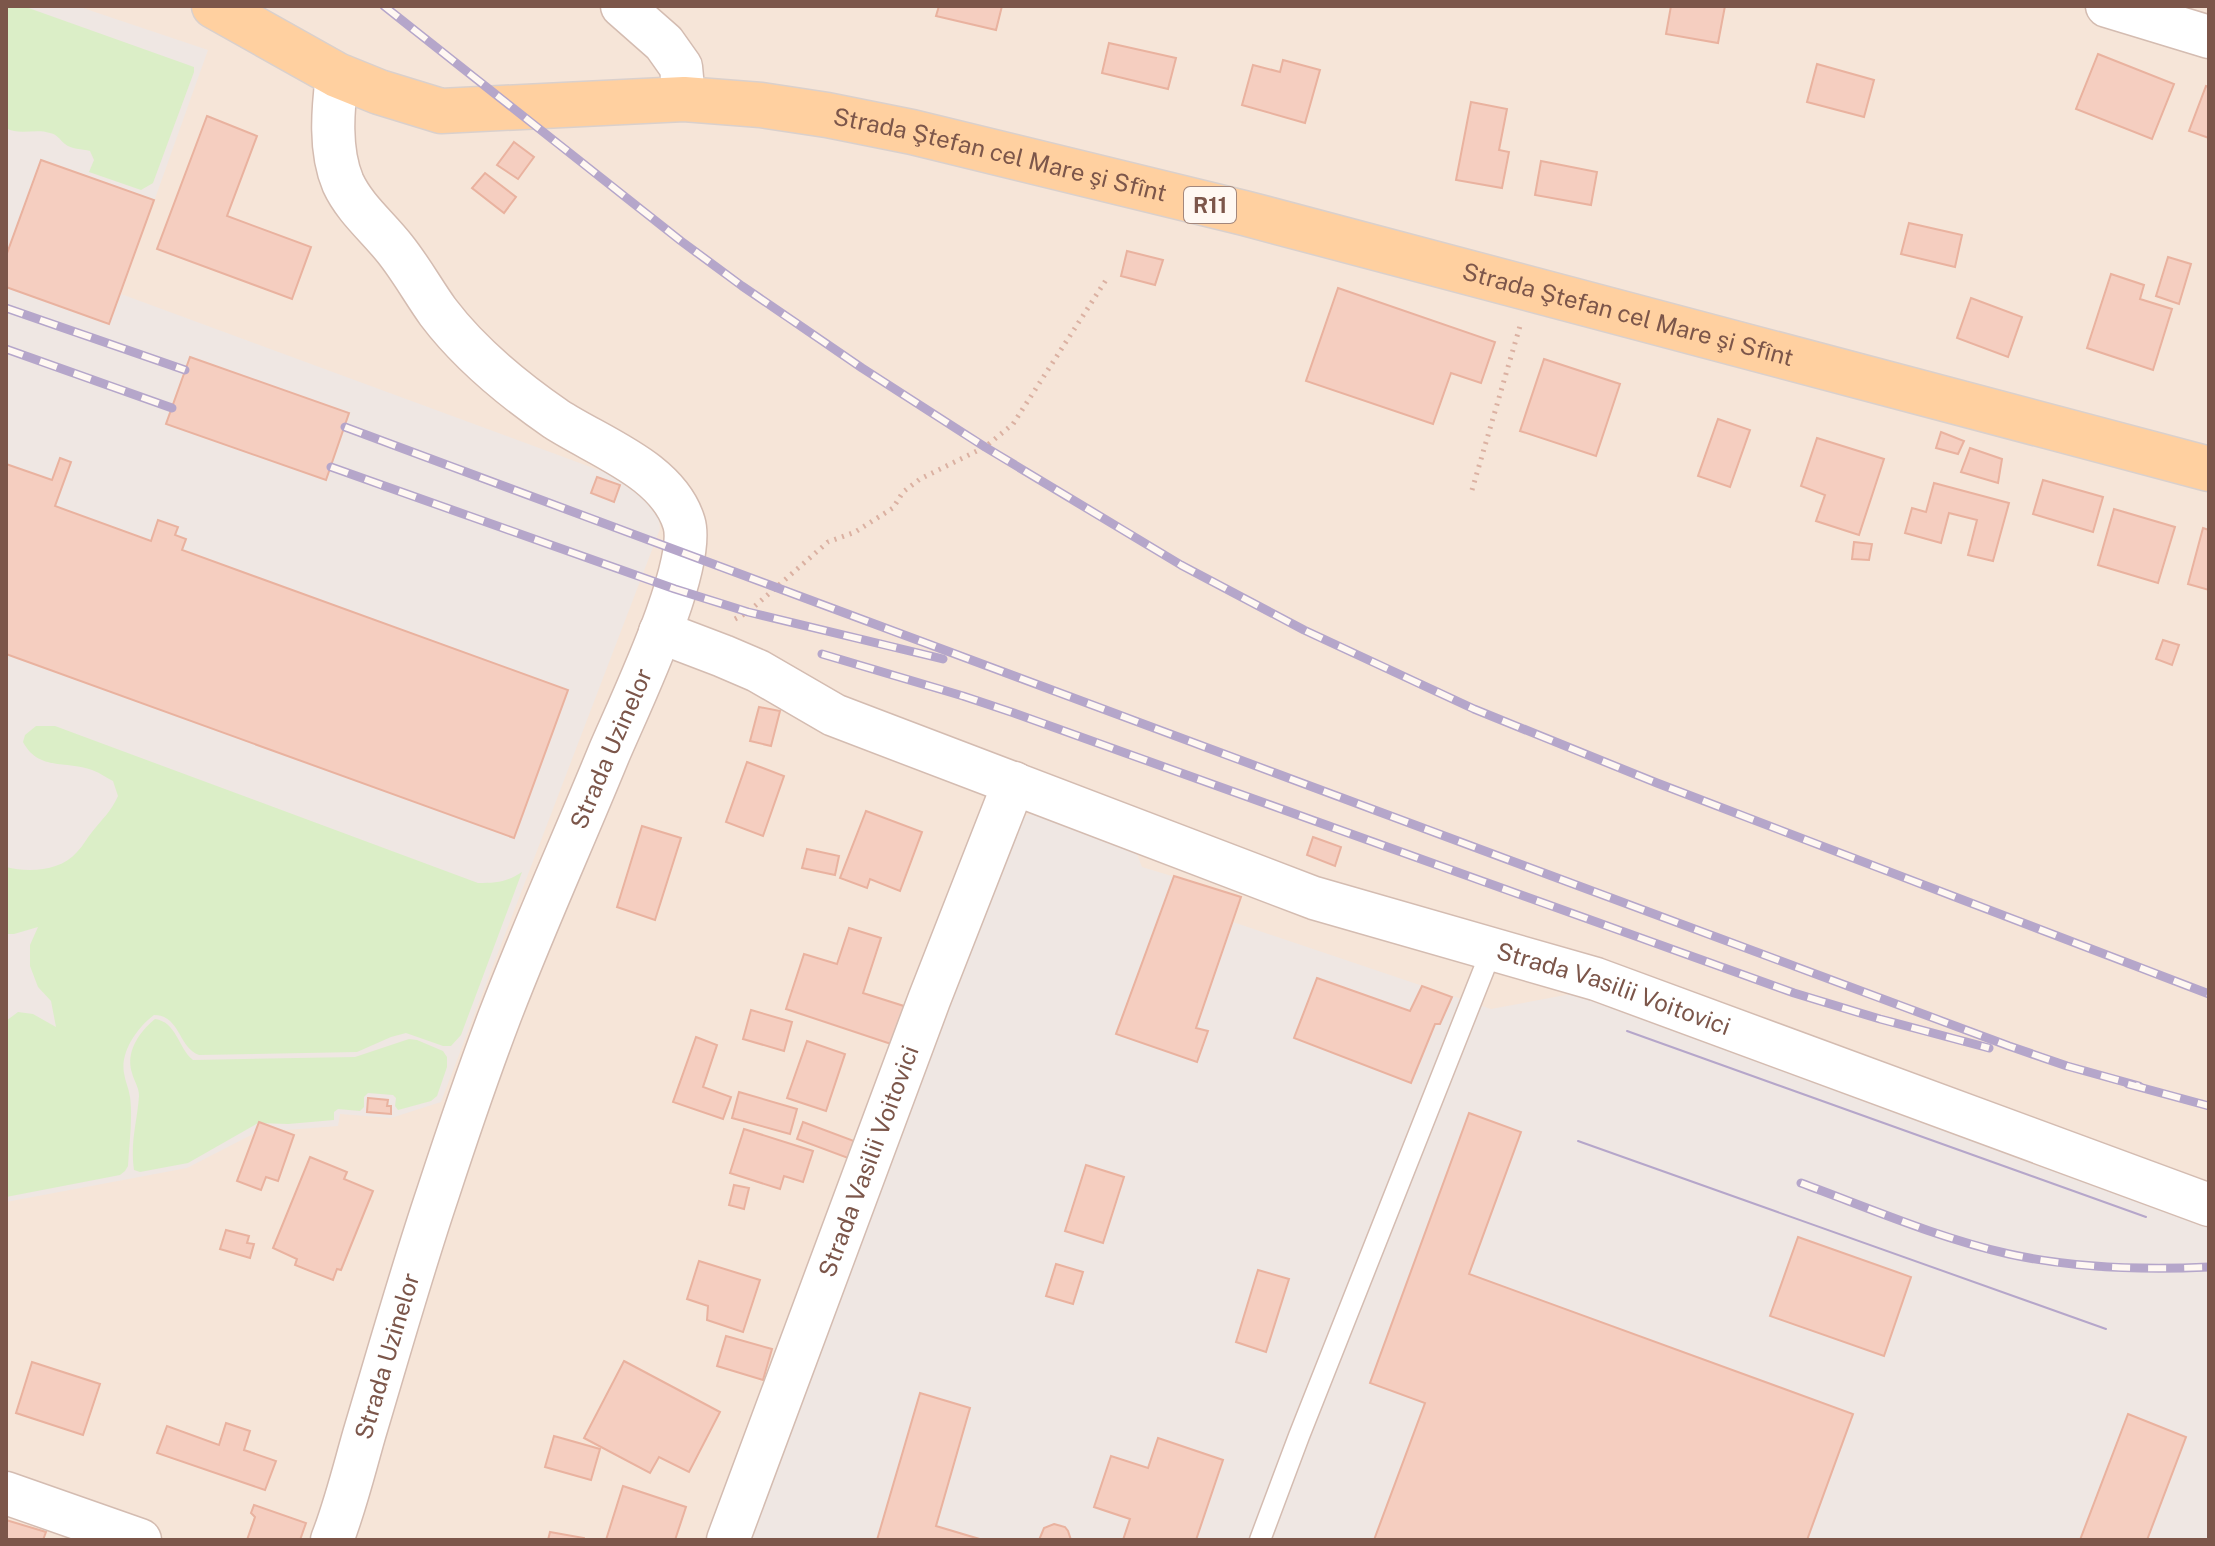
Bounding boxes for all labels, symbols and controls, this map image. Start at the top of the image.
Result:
street label: Strada Ştefan cel Mare şi Sfînt [831,102,1170,207]
road number: R11 [1184,187,1236,223]
street label: Strada Ştefan cel Mare şi Sfînt [1459,257,1797,371]
street label: Strada Uzinelor [564,664,657,833]
street label: Strada Vasilii Voitovici [1494,936,1734,1040]
street label: Strada Vasilii Voitovici [812,1041,924,1281]
street label: Strada Uzinelor [348,1269,425,1443]

